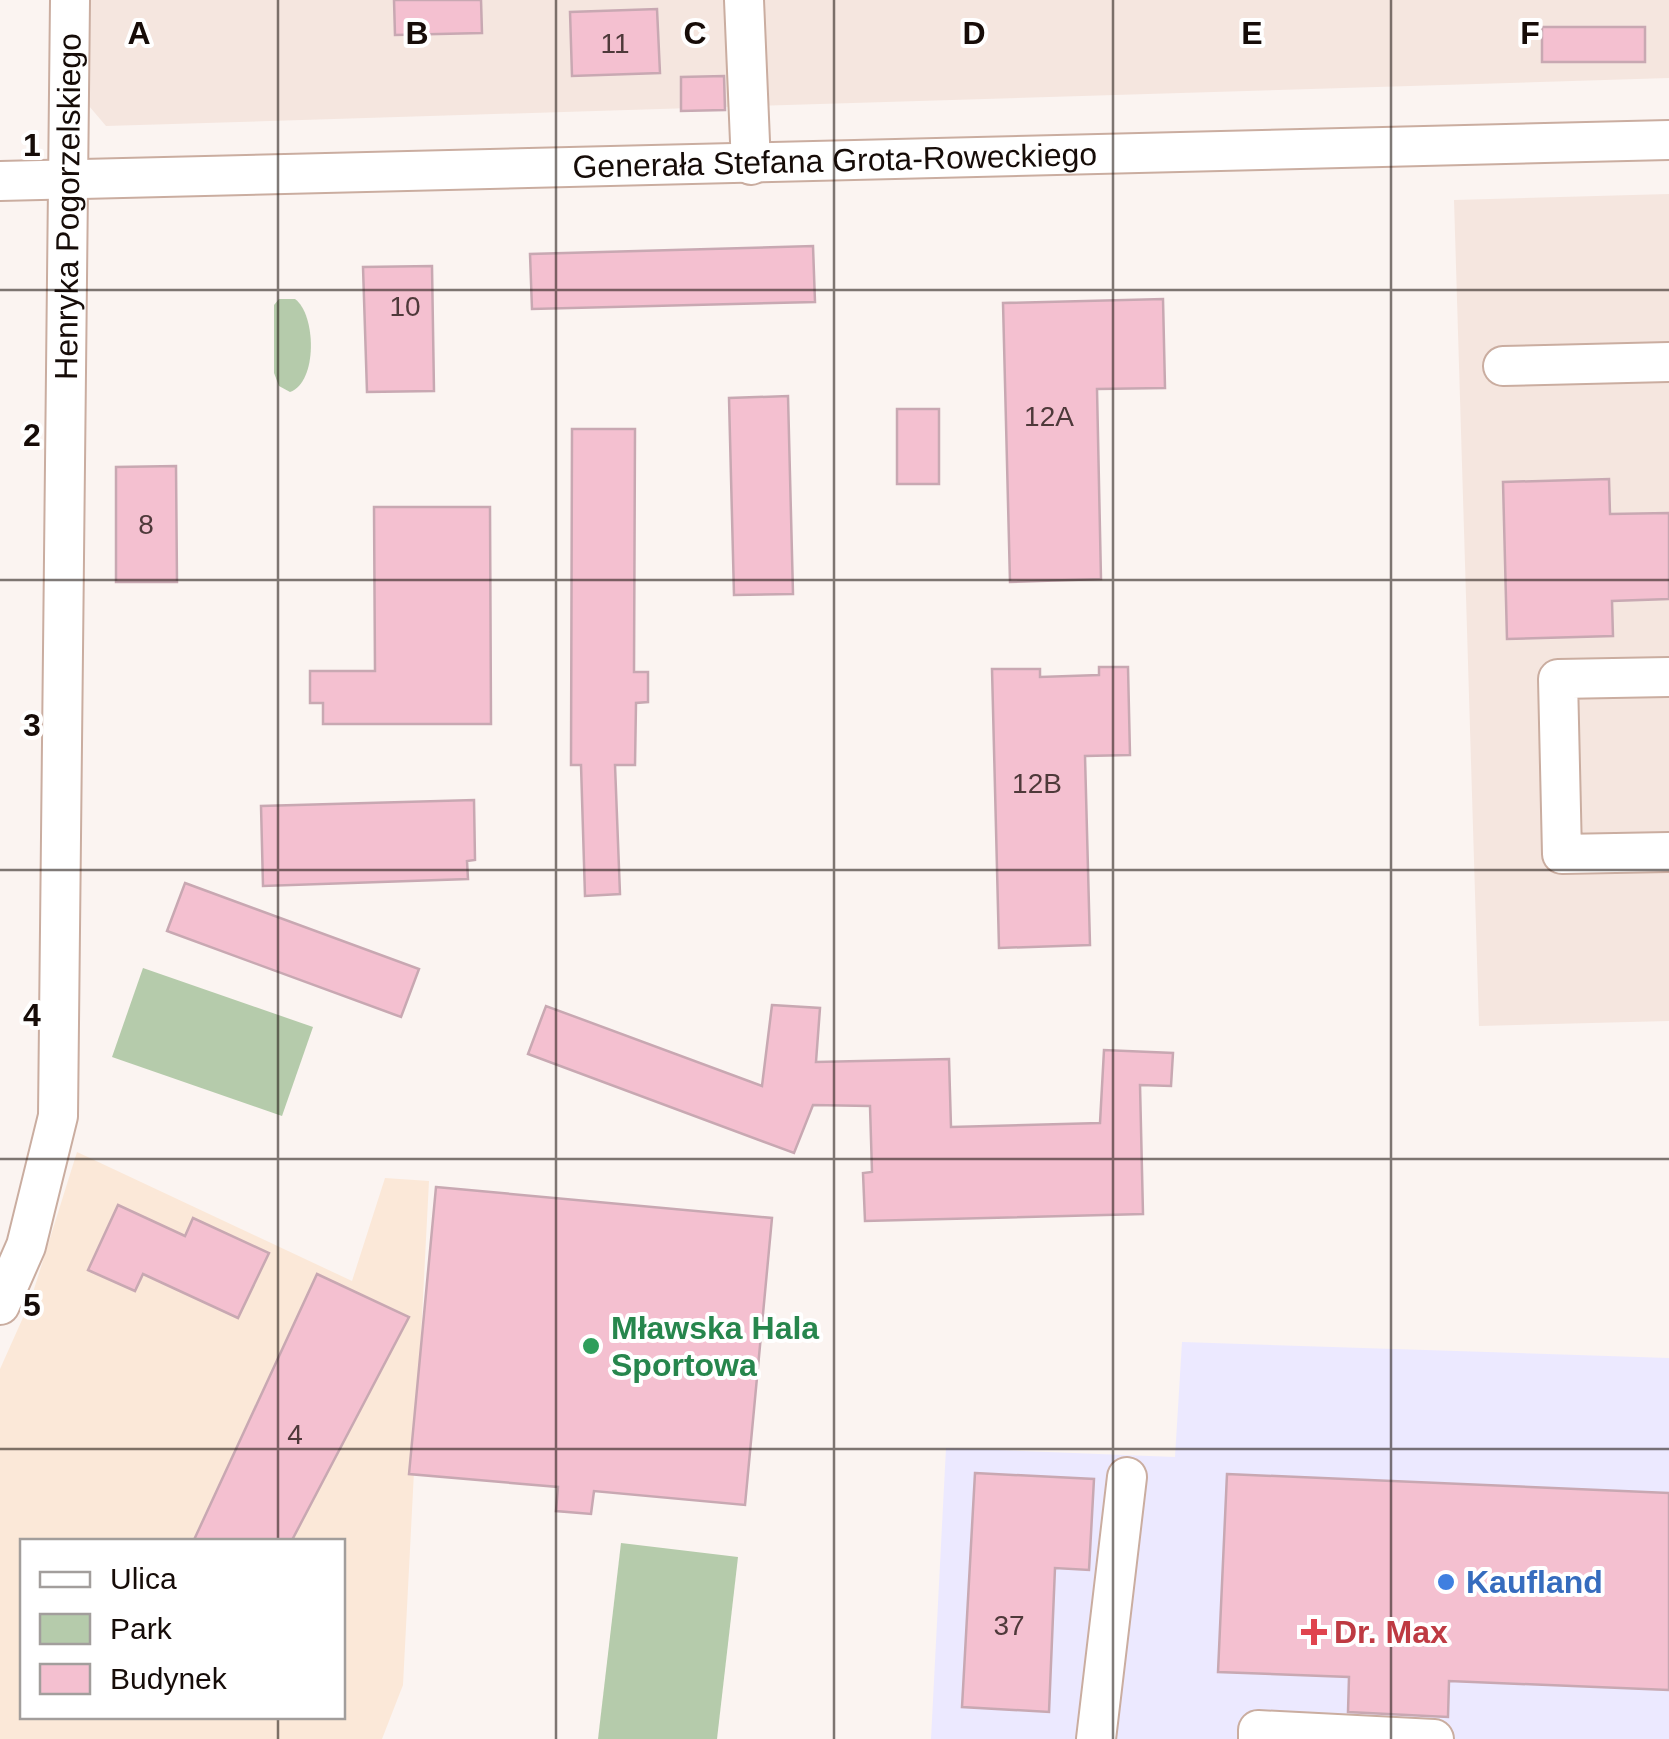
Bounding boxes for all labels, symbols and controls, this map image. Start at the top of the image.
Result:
text: A [127,15,151,51]
text: B [405,15,429,51]
text: C [683,15,707,51]
text: D [962,15,986,51]
text: E [1241,15,1263,51]
text: F [1520,15,1540,51]
house number: 11 [600,28,630,59]
street label: Henryka Pogorzelskiego [48,33,88,380]
text: 1 [23,127,41,163]
street label: Generała Stefana Grota-Roweckiego [572,136,1097,185]
house number: 10 [389,291,421,322]
house number: 12A [1024,401,1074,432]
text: 2 [23,417,41,453]
house number: 8 [138,509,154,540]
text: 3 [23,707,41,743]
house number: 12B [1012,768,1062,799]
text: 4 [23,997,41,1033]
text: 5 [23,1287,41,1323]
place label: Mławska Hala Sportowa [611,1310,819,1383]
marker: Mławska Hala Sportowa [580,1335,602,1357]
house number: 4 [287,1419,303,1450]
legend [20,1539,345,1719]
text: Ulica [110,1562,177,1595]
place label: Kaufland [1466,1564,1603,1600]
marker: Kaufland [1435,1571,1457,1593]
house number: 37 [993,1610,1025,1641]
text: Park [110,1612,173,1645]
place label: Dr. Max [1334,1614,1448,1650]
marker: Dr. Max [1303,1621,1325,1643]
text: Budynek [110,1662,228,1695]

